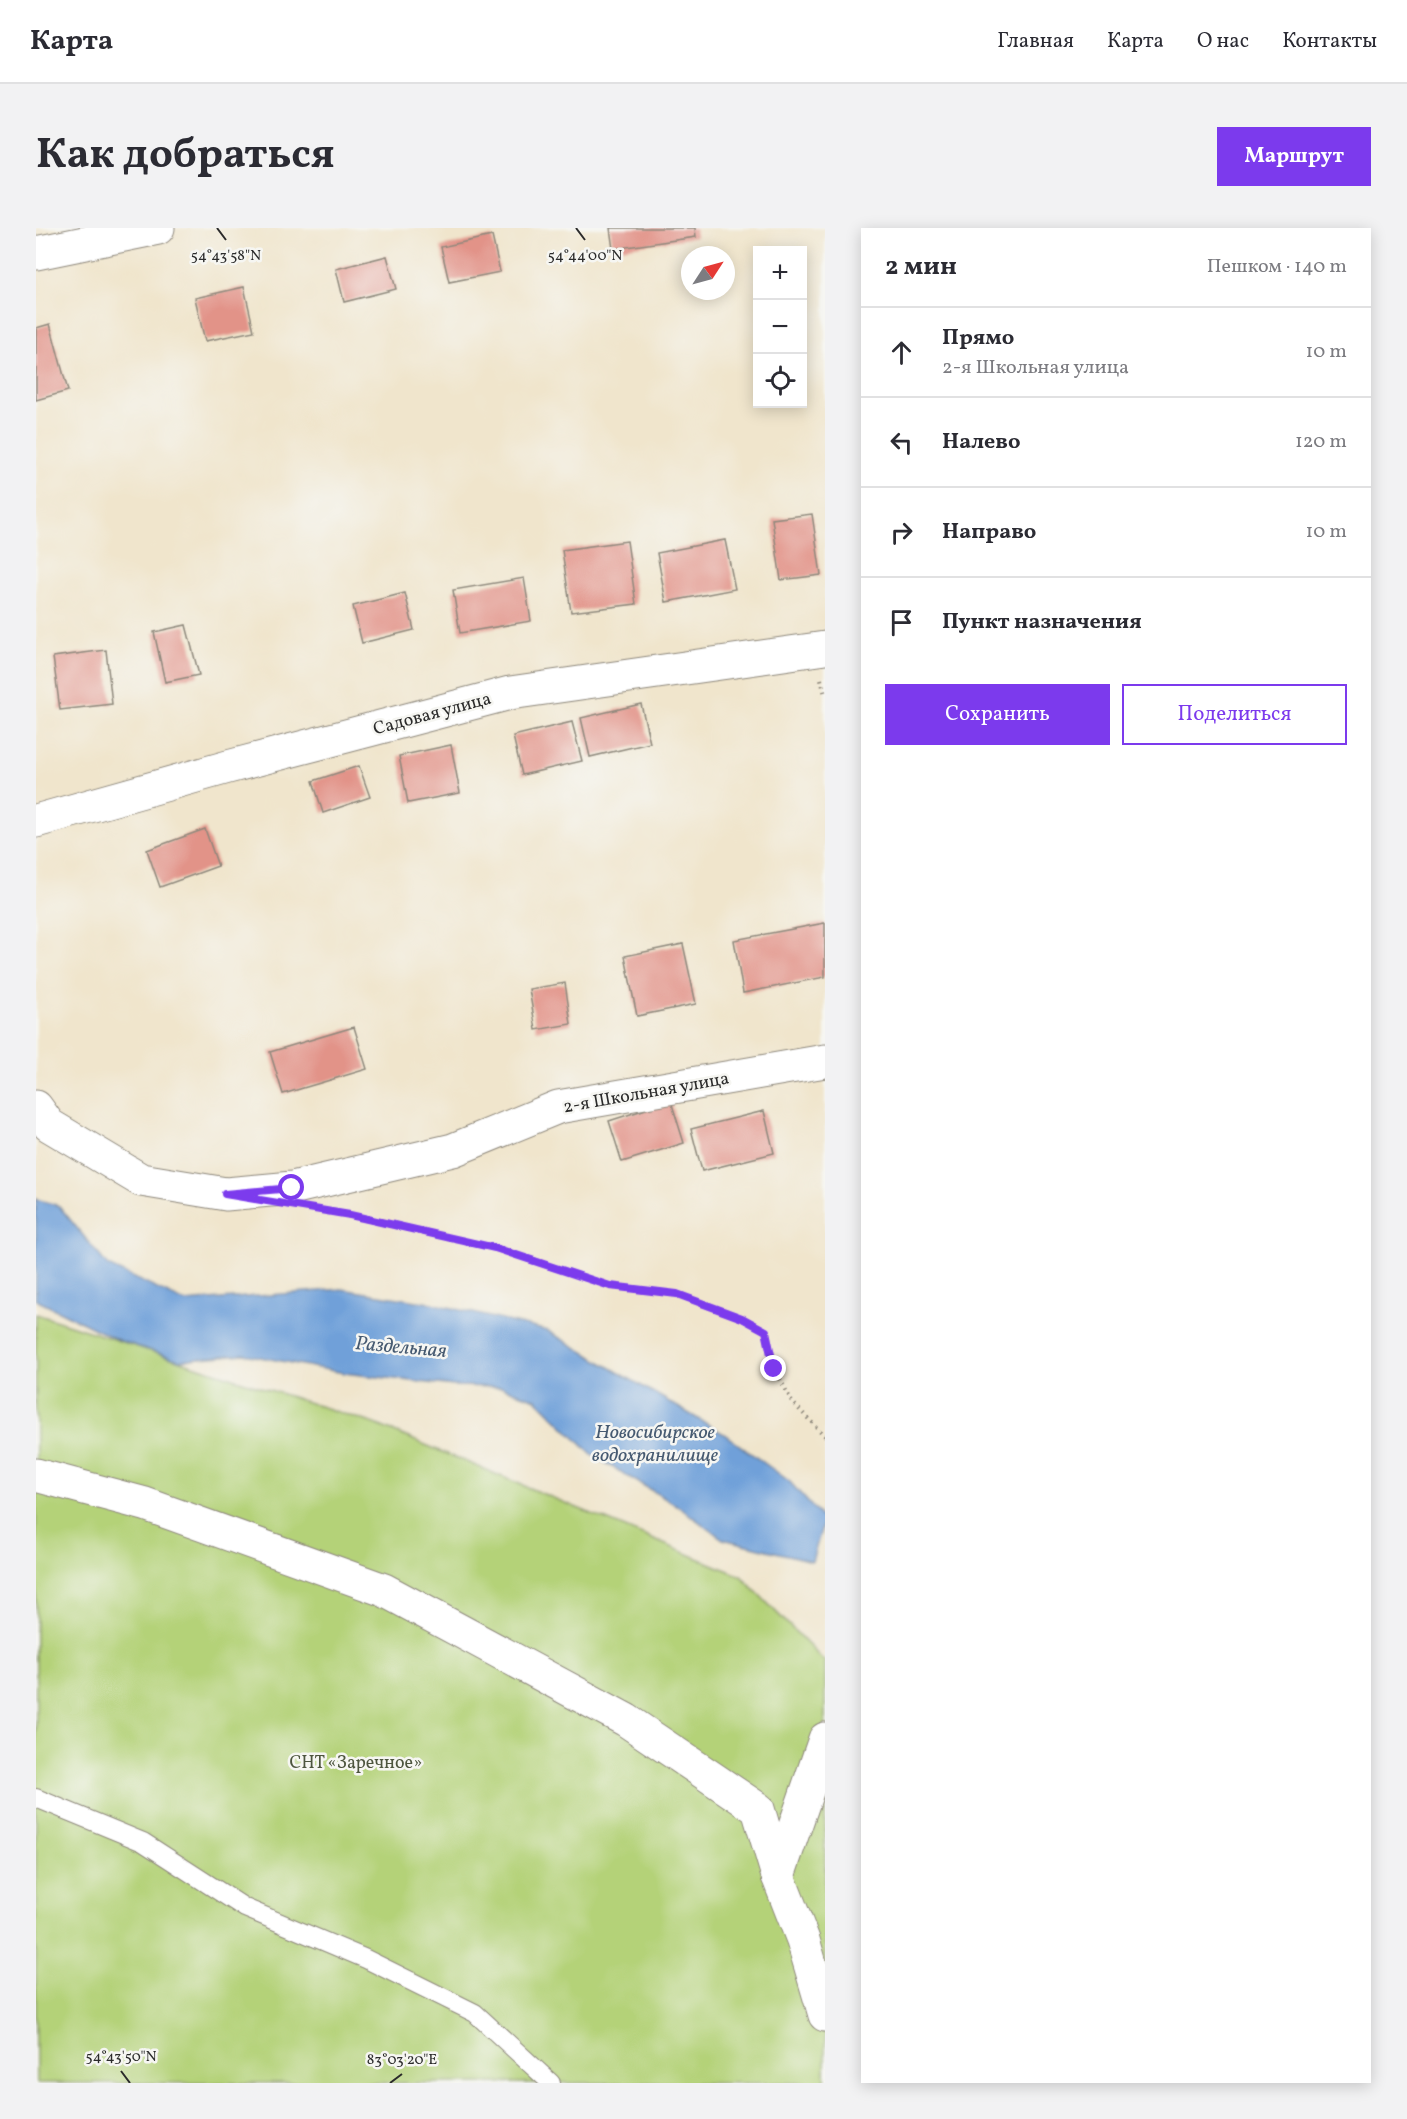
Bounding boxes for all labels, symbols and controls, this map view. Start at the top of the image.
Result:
text: Карта [30,22,113,61]
text: Главная [997,27,1074,56]
text: Карта [1107,27,1164,56]
text: О нас [1197,27,1249,56]
text: Контакты [1282,27,1377,56]
text: Как добраться [36,127,335,186]
button: Маршрут [1217,127,1371,186]
text: 54°43'58"N [191,246,261,267]
text: 54°44'00"N [548,246,622,267]
north arrow [681,246,735,300]
map controls [753,246,807,408]
button: + [753,246,807,300]
text: 2 мин [885,249,957,285]
text: Пешком · 140 m [1207,253,1347,281]
button: − [753,300,807,354]
text: Прямо [942,323,1014,354]
icon: ahead [885,336,918,369]
text: 10 m [1306,338,1347,366]
button: locate [753,354,807,408]
text: 2-я Школьная улица [942,354,1129,382]
icon: left [885,426,918,459]
text: Налево [942,427,1021,458]
text: 120 m [1295,428,1347,456]
icon: right [885,516,918,549]
text: Направо [942,517,1036,548]
text: 10 m [1306,518,1347,546]
icon: arrive [885,606,918,639]
text: Пункт назначения [942,607,1142,638]
button: Сохранить [885,684,1110,745]
button: Поделиться [1122,684,1347,745]
street label: Садовая улица [371,687,494,742]
street label: 2-я Школьная улица [561,1067,731,1120]
route start [278,1174,304,1200]
water label: Раздельная [354,1330,448,1366]
route end [760,1355,786,1381]
water label: Новосибирское водохранилище [592,1419,719,1470]
park label: СНТ «Заречное» [290,1751,422,1776]
text: 54°43'50"N [85,2047,157,2068]
text: 83°03'20"E [367,2050,437,2071]

